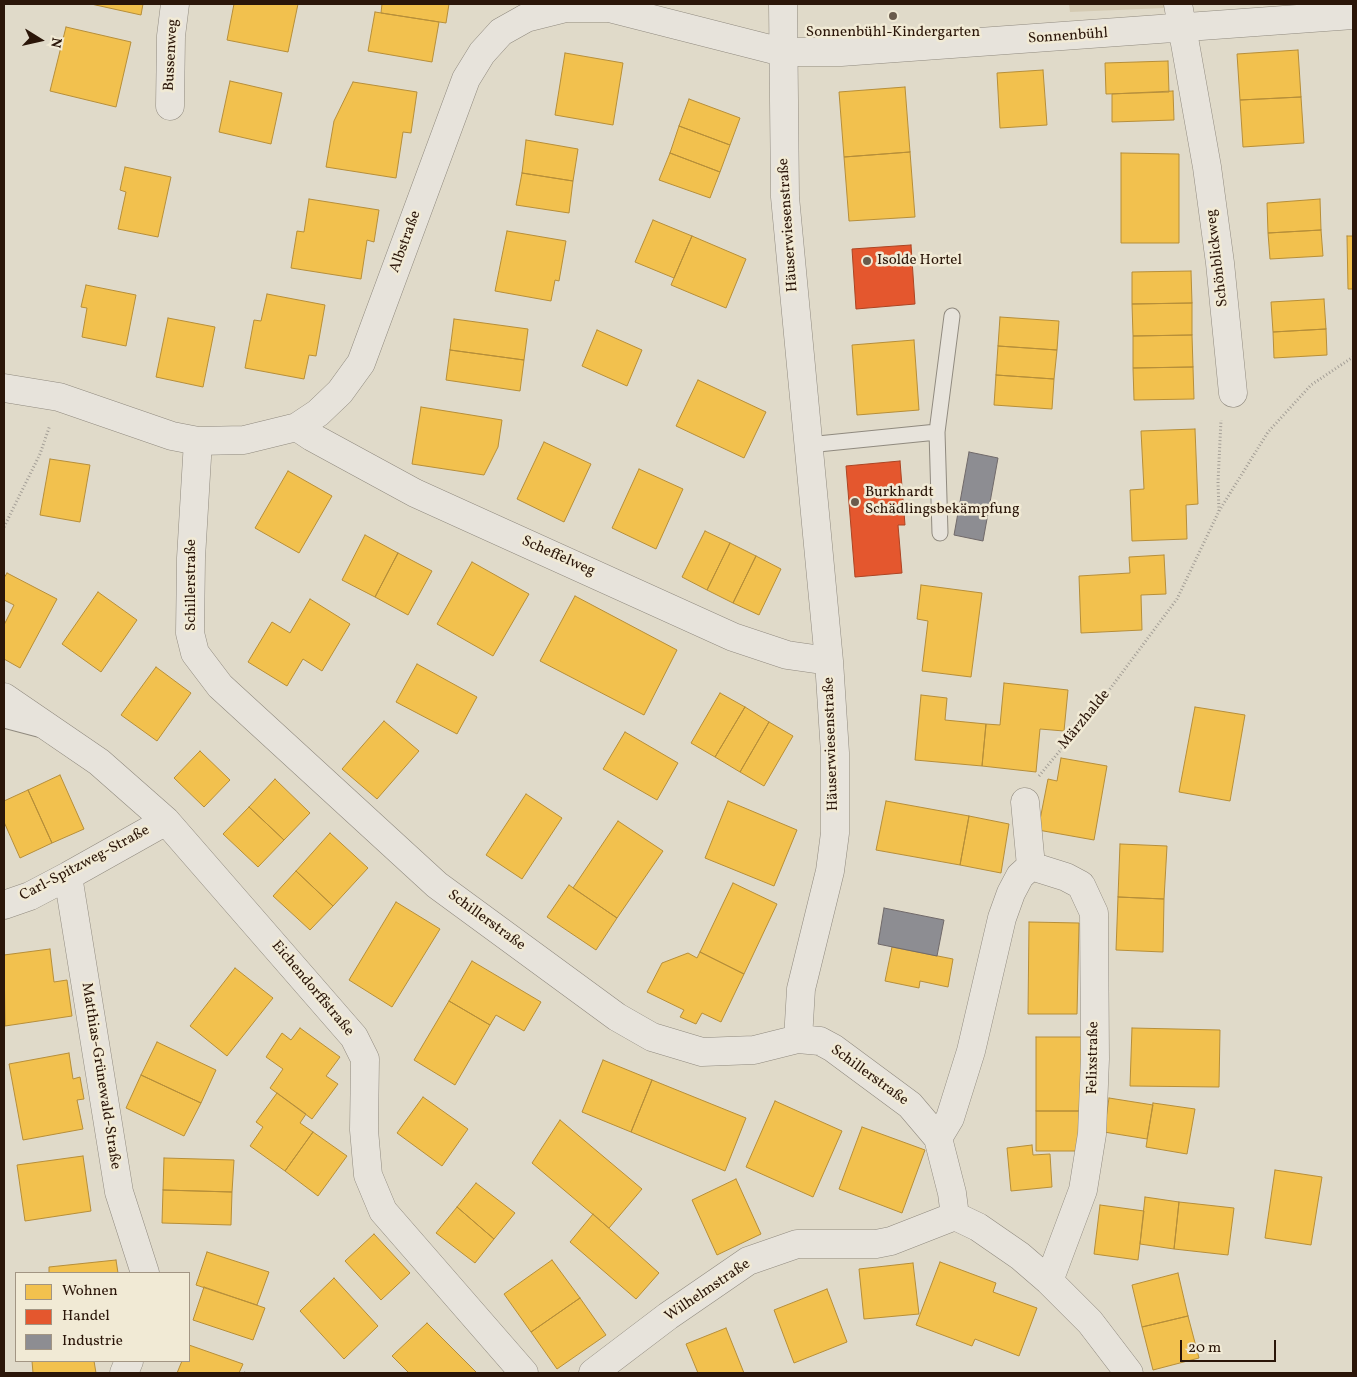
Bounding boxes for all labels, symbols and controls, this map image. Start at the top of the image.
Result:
marker: Sonnenbühl-Kindergarten [887,10,899,22]
north arrow [15,15,65,65]
street label: Bussenweg [161,18,183,92]
place label: Sonnenbühl-Kindergarten [806,24,980,42]
street label: Sonnenbühl [1027,25,1109,49]
text: N [45,36,66,49]
street label: Häuserwiesenstraße [775,157,803,293]
street label: Albstraße [386,208,426,276]
street label: Schönblickweg [1203,208,1233,308]
place label: Isolde Hortel [877,252,962,270]
marker: Isolde Hortel [861,255,873,267]
place label: Burkhardt Schädlingsbekämpfung [865,484,1020,519]
marker: Burkhardt Schädlingsbekämpfung [849,496,861,508]
street label: Scheffelweg [518,533,598,581]
street label: Schillerstraße [183,539,201,631]
street label: Häuserwiesenstraße [821,677,843,811]
street label: Märzhalde [1055,686,1115,754]
street label: Carl-Spitzweg-Straße [17,822,153,906]
street label: Schillerstraße [444,887,528,955]
street label: Eichendorffstraße [267,938,357,1040]
street label: Matthias-Grünewald-Straße [76,981,124,1171]
street label: Felixstraße [1084,1021,1104,1095]
street label: Schillerstraße [827,1042,911,1110]
street label: Wilhelmstraße [662,1256,754,1326]
legend [15,1272,190,1362]
text: Wohnen [62,1281,118,1302]
text: Handel [62,1306,110,1327]
scale bar [1182,1330,1278,1362]
text: Industrie [62,1331,123,1352]
text: 20 m [1188,1338,1221,1359]

